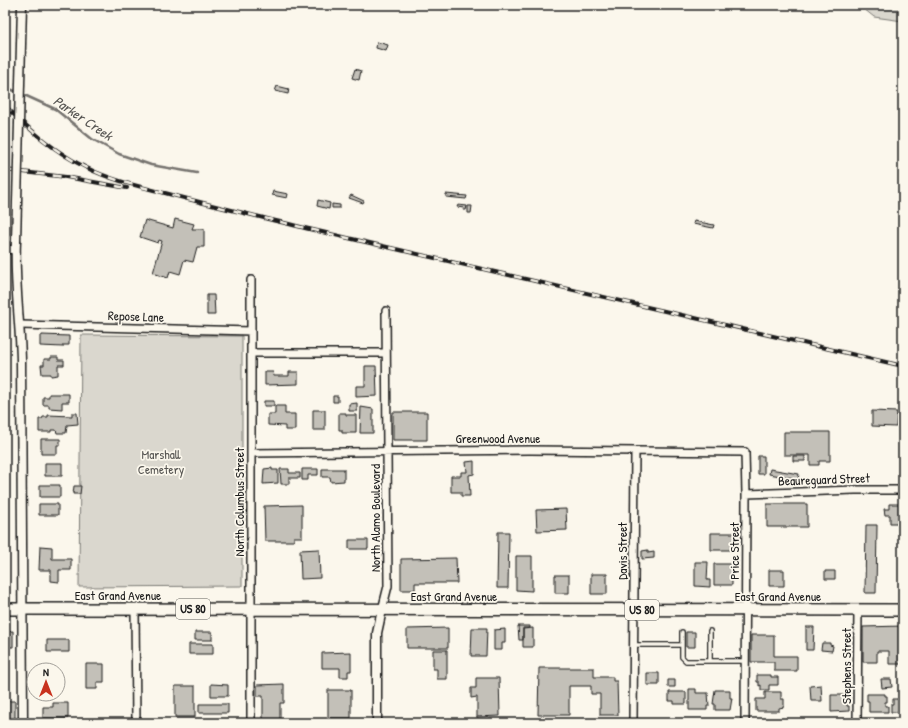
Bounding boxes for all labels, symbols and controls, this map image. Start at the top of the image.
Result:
water label: Parker Creek [50,91,118,145]
street label: Repose Lane [108,306,164,326]
street label: Greenwood Avenue [456,429,541,447]
park label: Marshall Cemetery [138,445,185,478]
street label: North Columbus Street [230,447,248,556]
street label: North Alamo Boulevard [366,464,384,572]
street label: Beaureguard Street [778,468,871,490]
street label: Davis Street [613,522,631,580]
street label: Price Street [725,522,743,580]
street label: East Grand Avenue [75,586,161,604]
street label: East Grand Avenue [411,587,497,605]
street label: East Grand Avenue [735,587,821,605]
road number: US 80 [176,599,210,619]
road number: US 80 [625,600,659,620]
street label: Stephens Street [837,628,855,704]
north arrow [26,662,66,702]
text: N [43,665,49,679]

